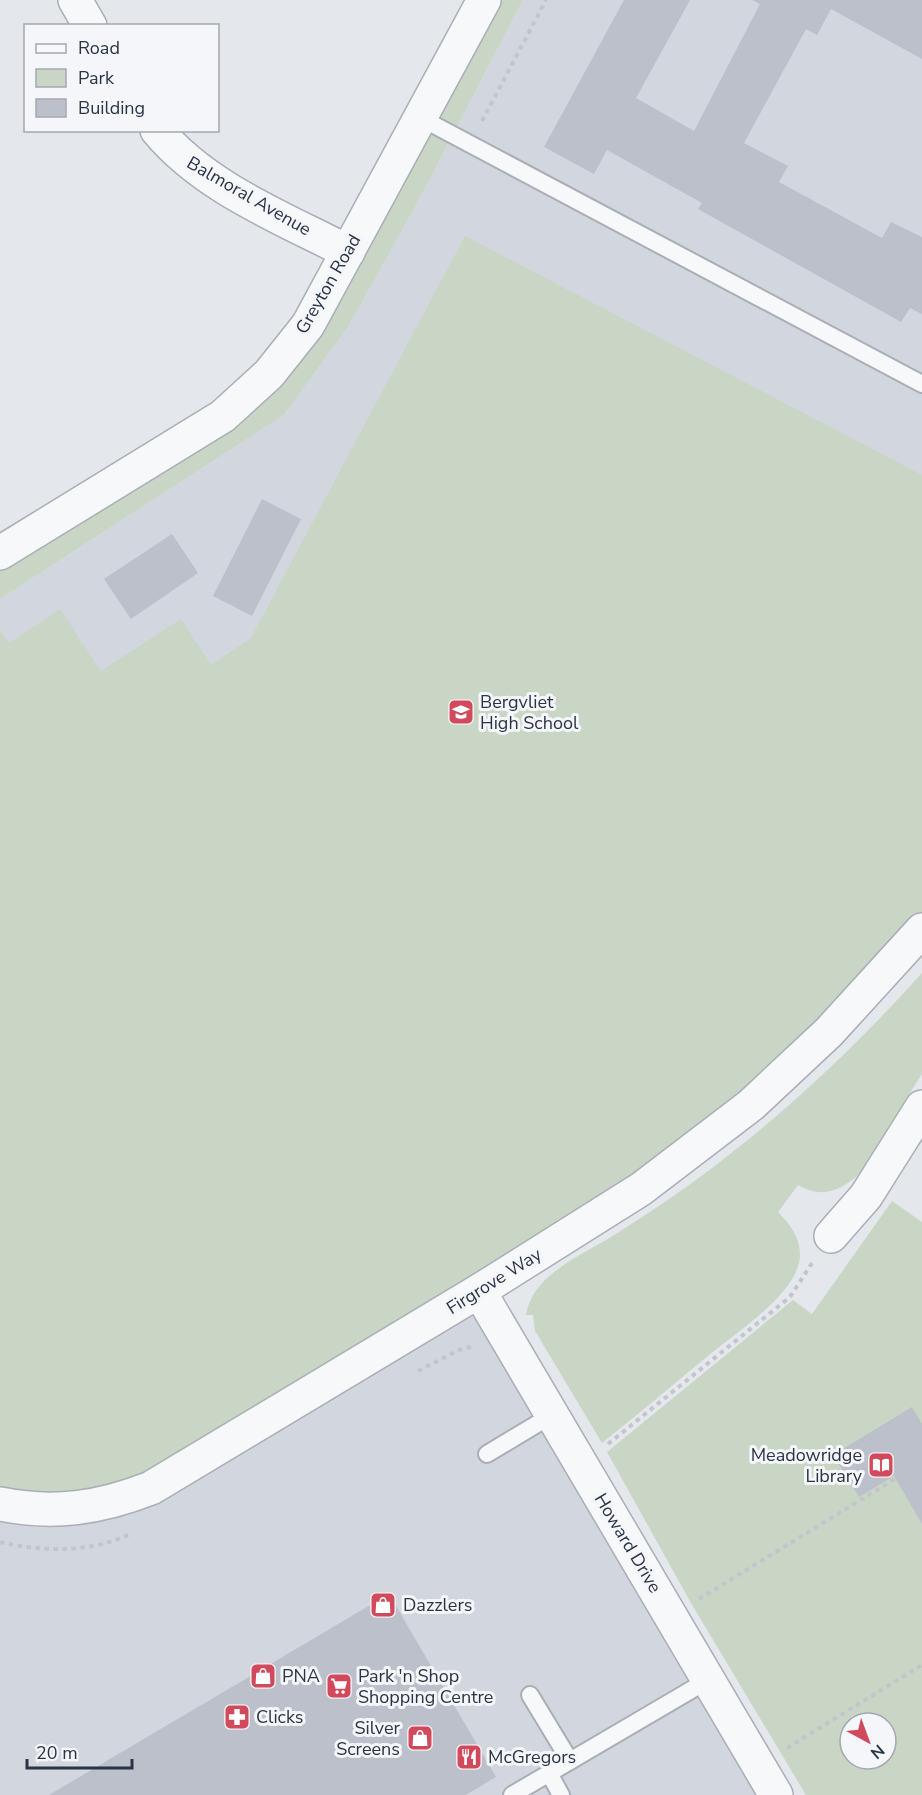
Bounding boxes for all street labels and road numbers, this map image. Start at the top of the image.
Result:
street label: Balmoral Avenue [183,151,315,241]
street label: Greyton Road [290,230,366,338]
street label: Firgrove Way [442,1242,547,1320]
street label: Howard Drive [589,1489,667,1597]

